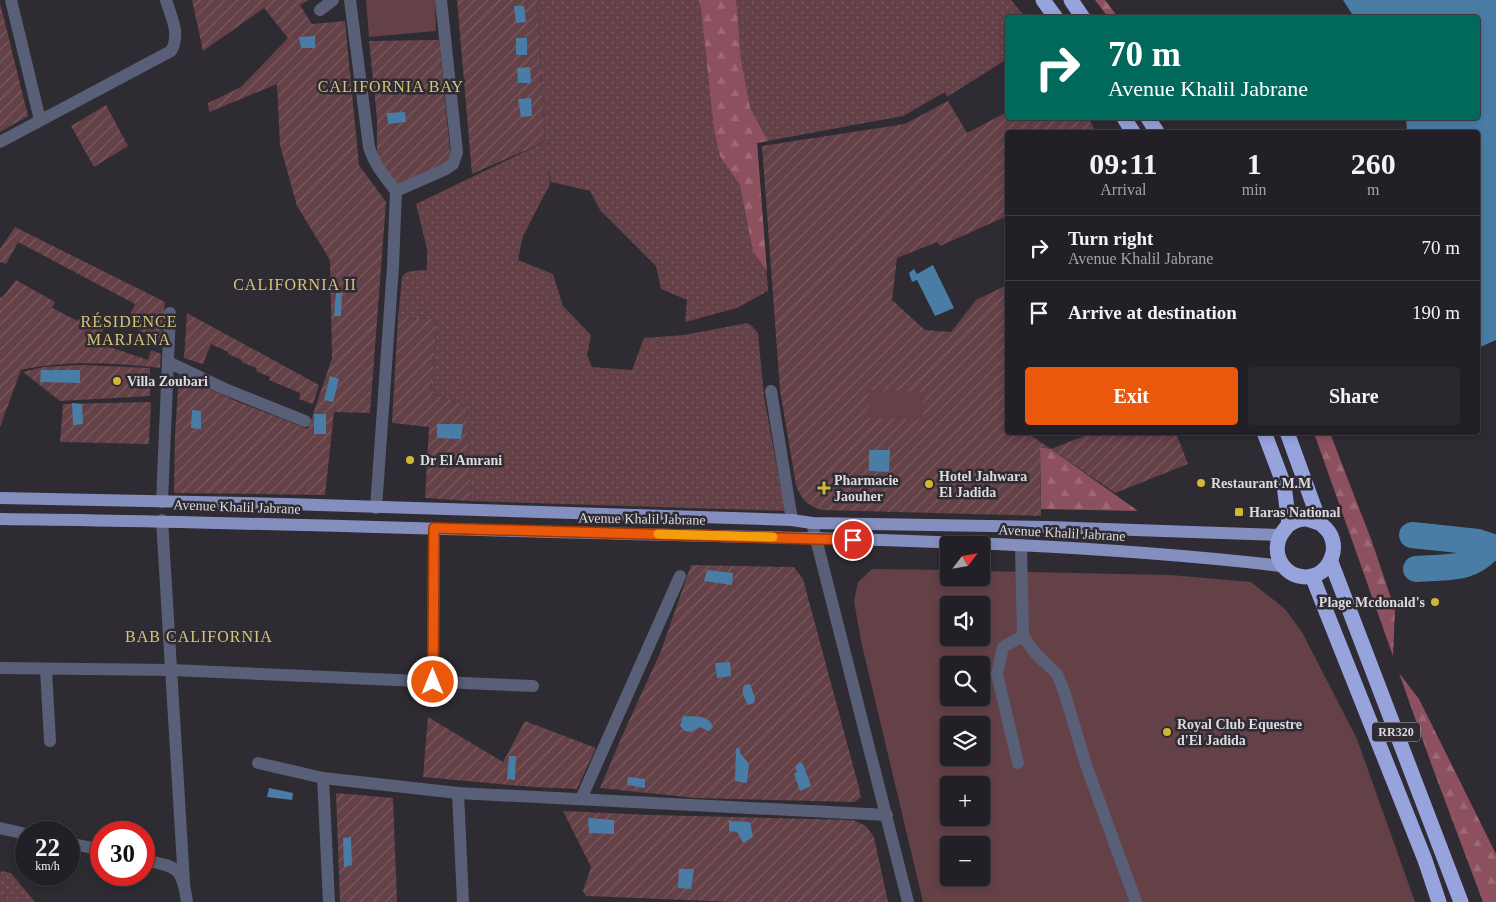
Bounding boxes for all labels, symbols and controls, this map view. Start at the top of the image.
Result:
icon: right [1025,35,1090,100]
text: 70 m [1108,35,1181,74]
text: Avenue Khalil Jabrane [1108,76,1308,101]
district label: CALIFORNIA BAY [318,78,464,95]
text: 09:11 [1089,147,1158,180]
text: 1 [1247,147,1262,180]
text: 260 [1351,147,1396,180]
text: Arrival [1100,181,1146,198]
text: min [1242,181,1267,198]
text: m [1367,181,1380,198]
text: Turn right [1068,228,1153,249]
icon: right [1025,234,1053,262]
text: 70 m [1421,237,1460,258]
text: Avenue Khalil Jabrane [1068,250,1213,267]
district label: CALIFORNIA II [233,276,357,293]
icon: arrive [1025,299,1053,327]
text: Arrive at destination [1068,302,1237,323]
text: 190 m [1412,302,1460,323]
district label: RÉSIDENCE MARJANA [81,312,178,348]
button: Exit [1025,367,1238,425]
button: Share [1248,367,1460,425]
place label: Villa Zoubari [127,374,208,389]
marker: Villa Zoubari [111,375,123,387]
place label: Dr El Amrani [420,453,502,468]
marker: Dr El Amrani [404,454,416,466]
place label: Hotel Jahwara El Jadida [939,469,1027,500]
place label: Pharmacie Jaouher [834,473,899,504]
place label: Restaurant M.M [1211,476,1311,491]
marker: Restaurant M.M [1195,477,1207,489]
marker: Hotel Jahwara El Jadida [923,478,935,490]
marker: Pharmacie Jaouher [818,482,830,494]
street label: Avenue Khalil Jabrane [173,497,301,517]
place label: Haras National [1249,505,1341,520]
marker: Haras National [1233,506,1245,518]
street label: Avenue Khalil Jabrane [578,510,706,528]
pin [832,519,874,561]
street label: Avenue Khalil Jabrane [998,522,1126,544]
icon: arrive [839,526,867,554]
north arrow [940,536,990,586]
map controls [940,536,990,886]
place label: Plage Mcdonald's [1319,595,1426,610]
button: sound [940,596,990,646]
marker: Plage Mcdonald's [1429,596,1441,608]
district label: BAB CALIFORNIA [125,628,273,645]
position arrow [406,655,458,707]
button: search [940,656,990,706]
button: layers [940,716,990,766]
place label: Royal Club Equestre d'El Jadida [1177,717,1302,748]
road number: RR320 [1372,722,1420,742]
marker: Royal Club Equestre d'El Jadida [1161,726,1173,738]
button: + [940,776,990,826]
speed limit sign: 30 [90,821,155,886]
text: 22 [35,834,60,861]
button: − [940,836,990,886]
text: km/h [35,859,60,873]

